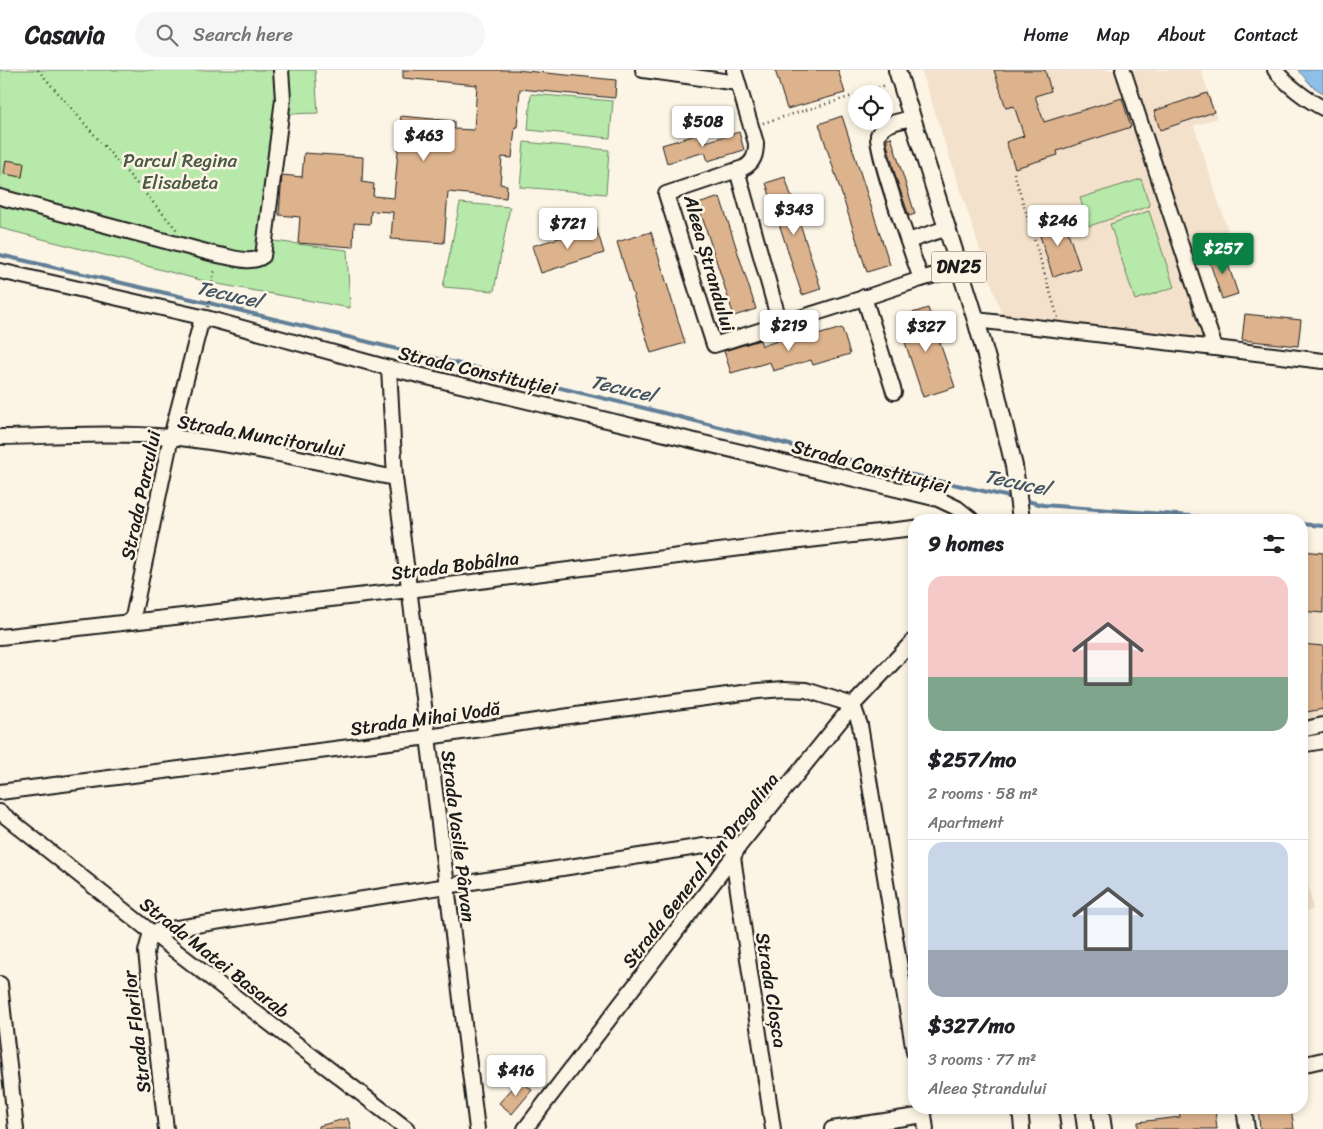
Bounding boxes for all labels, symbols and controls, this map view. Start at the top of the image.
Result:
search box [135,12,485,57]
text: Casavia [25,14,105,56]
text: Search here [193,18,293,51]
text: Home [1024,19,1069,51]
text: Map [1097,19,1130,51]
text: About [1158,19,1206,51]
text: Contact [1234,19,1298,51]
icon: search [153,21,181,49]
map controls [848,85,893,130]
button: locate [848,85,893,130]
pin: $508 [673,106,733,148]
text: $508 [683,107,723,136]
pin: $463 [394,119,454,162]
text: $463 [405,121,443,150]
park label: Parcul Regina Elisabeta [123,144,238,199]
street label: Aleea Ștrandului [674,190,745,336]
pin: $343 [764,194,824,236]
text: $343 [775,195,813,224]
pin: $246 [1028,204,1088,247]
text: $246 [1038,206,1078,235]
pin: $721 [538,208,598,250]
text: $721 [550,209,586,238]
pin: $257 [1193,232,1253,275]
text: $257 [1204,234,1242,263]
road number: DN25 [932,252,986,282]
water label: Tecucel [193,270,269,320]
pin: $219 [759,310,819,352]
pin: $327 [896,310,956,353]
text: $219 [771,311,807,340]
text: $327 [907,312,945,341]
street label: Strada Constituției [395,336,561,405]
water label: Tecucel [587,364,663,414]
street label: Strada Muncitorului [175,405,348,467]
street label: Strada Parcului [111,427,170,563]
street label: Strada Constituției [788,430,954,504]
water label: Tecucel [981,459,1057,507]
text: 9 homes [928,525,1004,563]
icon: filters [1260,530,1288,558]
street label: Strada Bobâlna [389,541,521,590]
icon: home [1063,609,1153,699]
street label: Strada Mihai Vodă [348,691,504,745]
text: $257/mo [928,741,1016,779]
street label: Strada Vasile Pârvan [432,748,485,924]
street label: Strada General Ion Dragalina [613,765,788,975]
text: 2 rooms · 58 m² [928,779,1038,808]
text: Apartment [928,808,1004,837]
icon: home [1063,874,1153,964]
street label: Strada Matei Basarab [132,888,297,1027]
street label: Strada Cloșca [746,930,797,1051]
street label: Strada Florilor [112,968,160,1095]
text: $327/mo [928,1007,1015,1045]
text: 3 rooms · 77 m² [928,1045,1036,1074]
pin: $416 [486,1054,546,1097]
text: $416 [498,1056,534,1085]
text: Aleea Ștrandului [928,1074,1047,1103]

